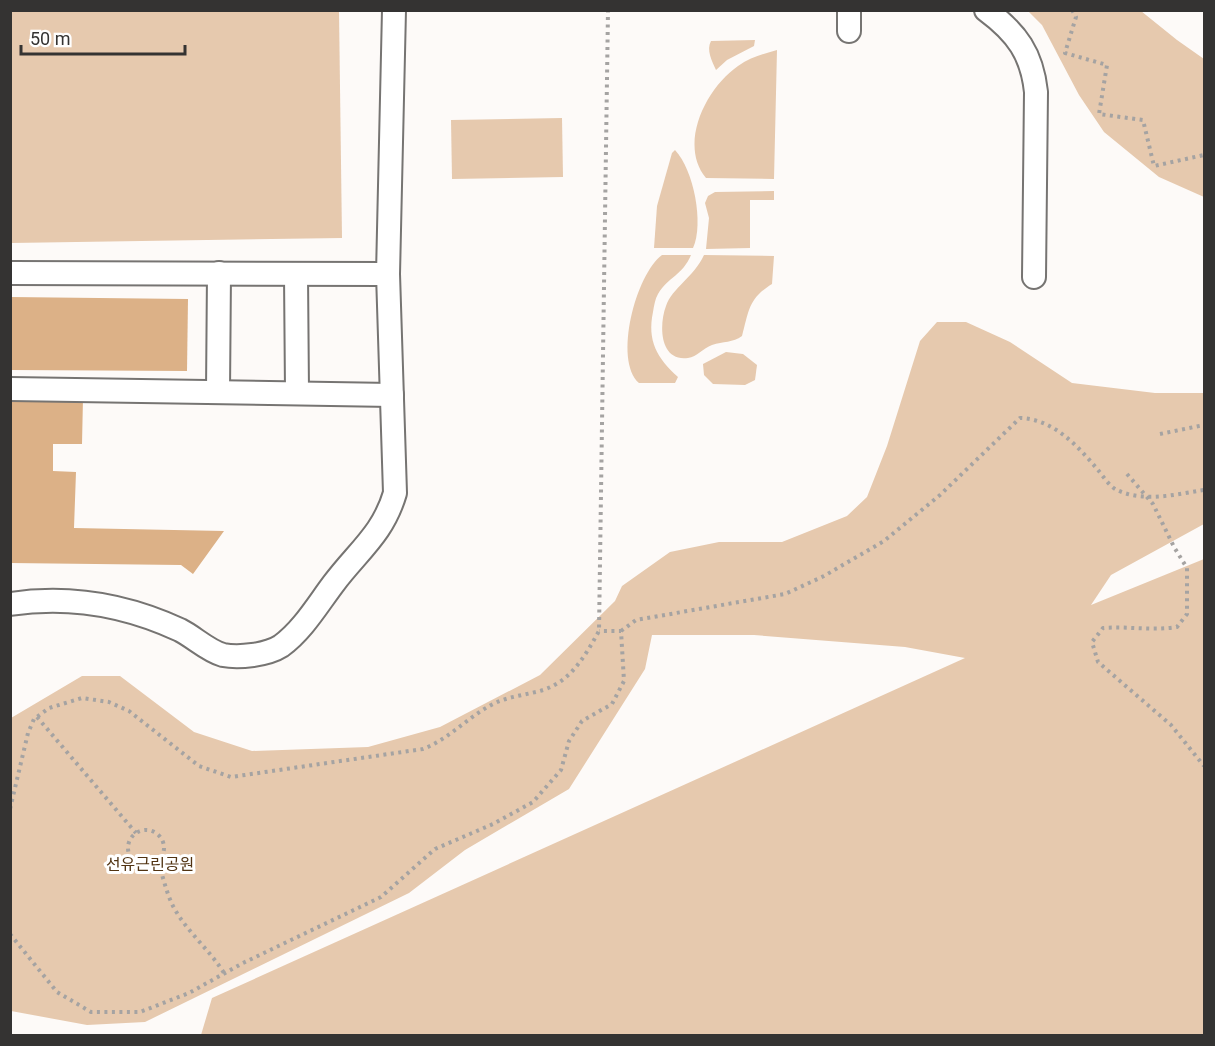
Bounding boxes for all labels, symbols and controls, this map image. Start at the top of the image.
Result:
scale bar [21,18,184,56]
text: 50 m [30,28,70,49]
park label: 선유근린공원 [106,855,194,874]

